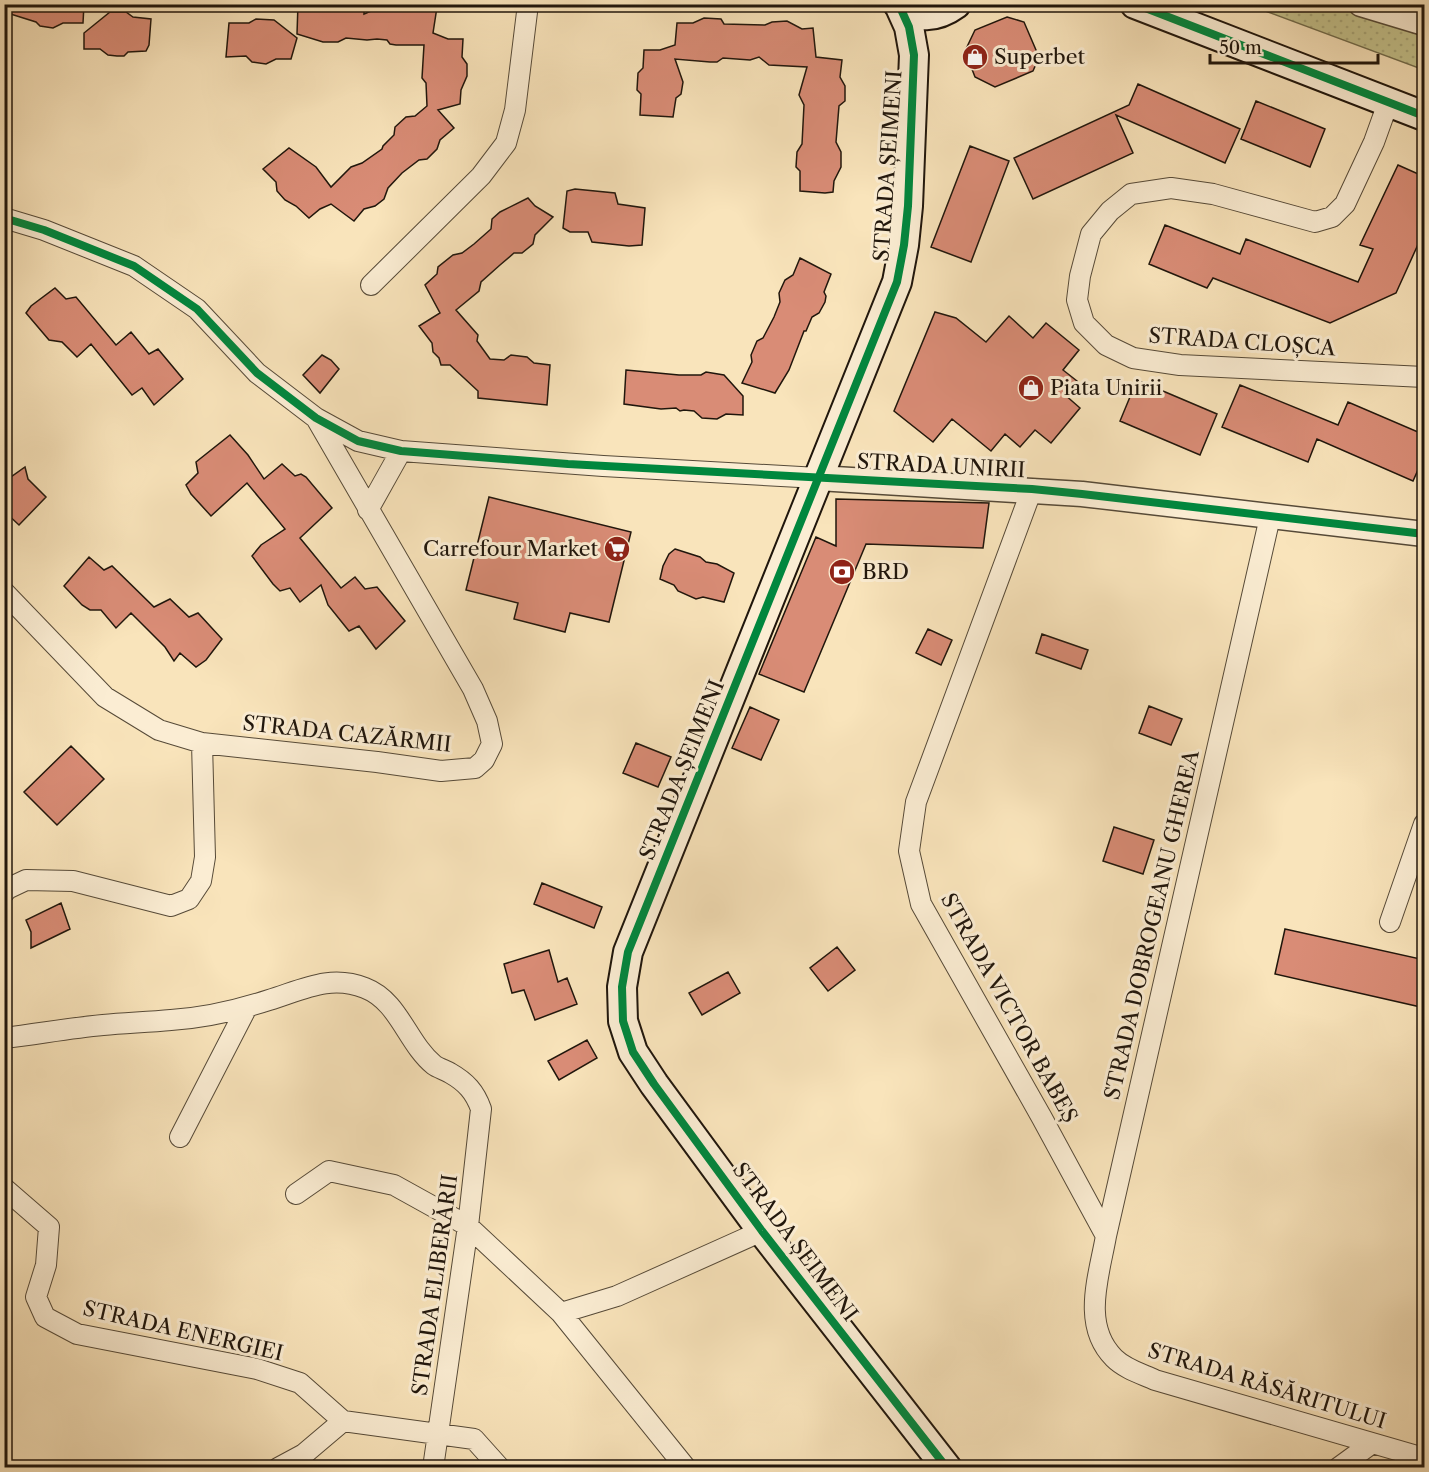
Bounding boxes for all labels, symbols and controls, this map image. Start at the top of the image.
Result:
scale bar [1210,27,1378,65]
text: 50 m [1219,37,1262,59]
shop icon: Superbet [960,42,990,72]
place label: Superbet [994,44,1085,69]
street label: STRADA ȘEIMENI [868,69,907,263]
street label: STRADA CLOȘCA [1148,322,1337,361]
shop icon: Piata Unirii [1016,373,1046,403]
place label: Piata Unirii [1050,375,1162,400]
street label: STRADA UNIRII [856,449,1026,482]
supermarket icon: Carrefour Market [602,534,632,564]
place label: Carrefour Market [423,536,599,561]
bank icon: BRD [827,557,857,587]
place label: BRD [862,559,909,584]
street label: STRADA ȘEIMENI [634,676,729,863]
street label: STRADA CAZĂRMII [241,710,453,757]
street label: STRADA DOBROGEANU GHEREA [1099,747,1204,1102]
street label: STRADA VICTOR BABEȘ [936,889,1083,1127]
street label: STRADA ȘEIMENI [728,1158,863,1326]
street label: STRADA ELIBERĂRII [407,1173,462,1397]
street label: STRADA ENERGIEI [81,1295,286,1366]
street label: STRADA RĂSĂRITULUI [1145,1337,1389,1434]

